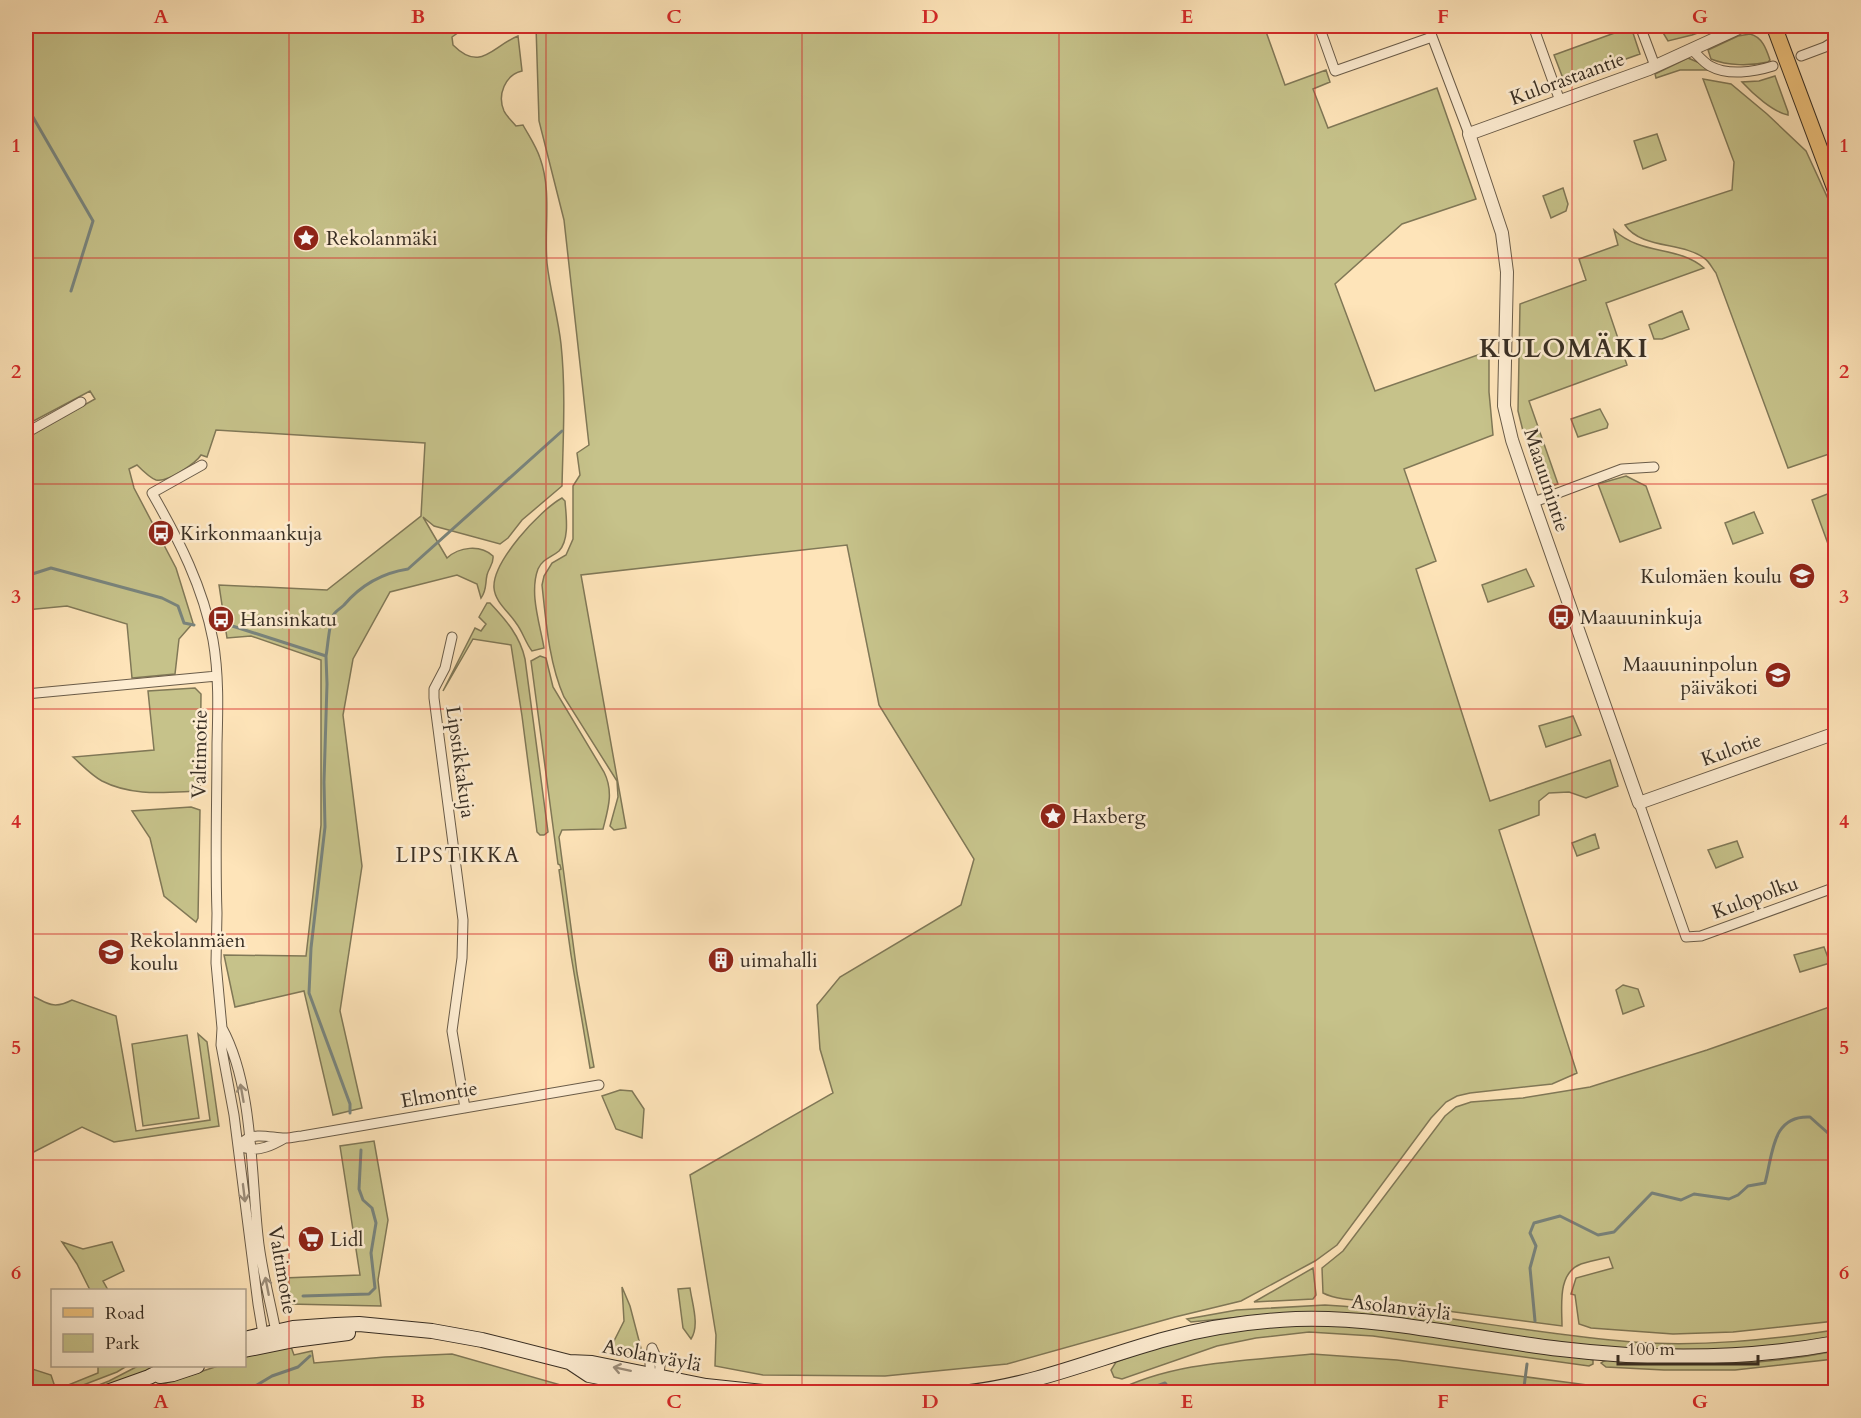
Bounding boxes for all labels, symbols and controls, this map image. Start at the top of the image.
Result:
text: A [153,3,169,30]
text: B [411,3,425,30]
text: C [666,3,682,30]
text: D [921,3,939,30]
text: E [1181,3,1193,30]
text: F [1437,3,1449,30]
text: G [1692,3,1708,30]
street label: Kulorastaantie [1506,45,1628,112]
text: 1 [11,132,21,159]
text: 1 [1839,132,1849,159]
place icon: Rekolanmäki [291,223,321,253]
place label: Rekolanmäki [326,225,438,252]
district label: KULOMÄKI [1479,331,1649,366]
text: 2 [11,358,21,385]
text: 2 [1839,358,1849,385]
street label: Maauunintie [1517,425,1576,535]
bus stop icon: Kirkonmaankuja [146,518,176,548]
place label: Kirkonmaankuja [180,520,323,547]
school or university icon: Kulomäen koulu [1787,561,1817,591]
place label: Kulomäen koulu [1640,563,1782,590]
text: 3 [11,583,21,610]
text: 3 [1839,583,1849,610]
bus stop icon: Maauuninkuja [1546,602,1576,632]
bus stop icon: Hansinkatu [206,604,236,634]
place label: Maauuninkuja [1580,604,1703,631]
place label: Hansinkatu [240,606,337,633]
place label: Maauuninpolun päiväkoti [1623,651,1759,701]
school or university icon: Maauuninpolun päiväkoti [1763,660,1793,690]
street label: Lipstikkakuja [439,704,482,820]
street label: Valtimotie [185,709,214,799]
street label: Kulotie [1697,726,1765,773]
place icon: Haxberg [1038,801,1068,831]
place label: Haxberg [1072,803,1146,830]
text: 4 [11,808,21,835]
text: 4 [1839,808,1849,835]
district label: LIPSTIKKA [395,841,521,870]
street label: Kulopolku [1708,869,1802,926]
place label: Rekolanmäen koulu [130,927,246,977]
school or university icon: Rekolanmäen koulu [96,937,126,967]
building icon: uimahalli [706,945,736,975]
place label: uimahalli [740,947,818,974]
text: 5 [11,1034,21,1061]
text: 5 [1839,1034,1849,1061]
street label: Elmontie [399,1074,480,1115]
one-way arrow [236,1084,247,1103]
one-way arrow [238,1182,249,1202]
street label: Valtimotie [261,1224,304,1316]
supermarket icon: Lidl [296,1224,326,1254]
place label: Lidl [330,1226,363,1253]
text: 6 [11,1259,21,1286]
text: 6 [1839,1259,1849,1286]
one-way arrow [261,1277,272,1297]
street label: Asolanväylä [1350,1288,1453,1327]
legend [51,1289,246,1367]
text: Road [105,1301,145,1326]
scale bar [1618,1328,1758,1366]
text: Park [105,1331,140,1356]
street label: Asolanväylä [600,1333,704,1378]
text: 100 m [1627,1337,1675,1362]
one-way arrow [613,1363,632,1374]
text: A [153,1388,169,1415]
text: B [411,1388,425,1415]
text: C [666,1388,682,1415]
text: D [921,1388,939,1415]
text: E [1181,1388,1193,1415]
text: F [1437,1388,1449,1415]
text: G [1692,1388,1708,1415]

